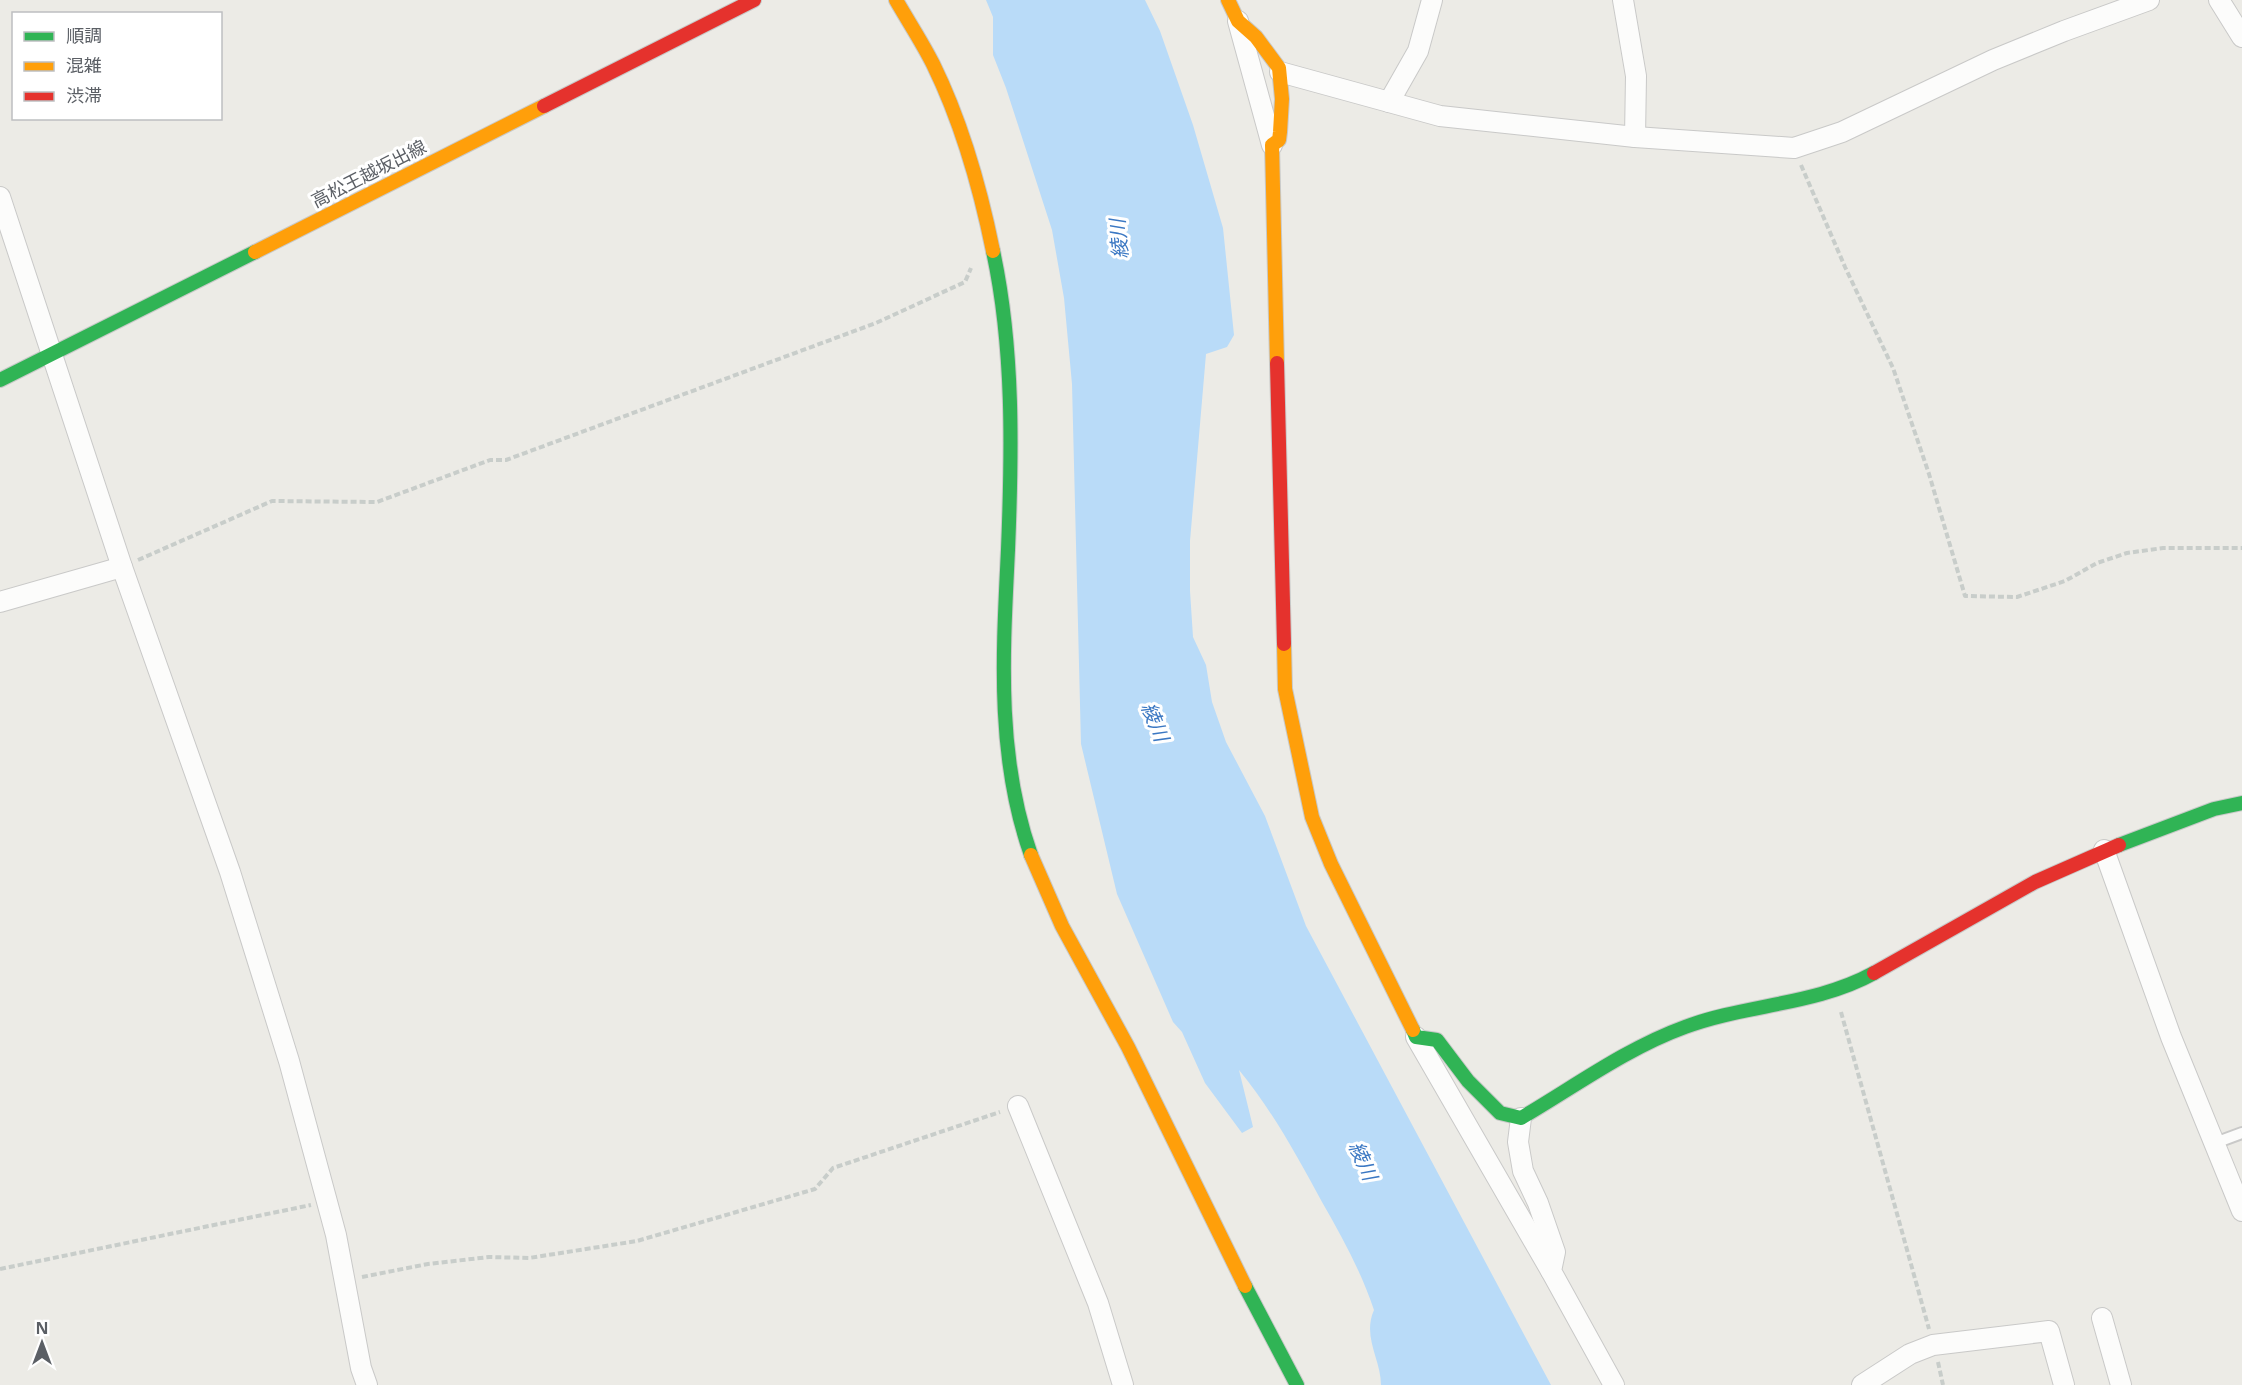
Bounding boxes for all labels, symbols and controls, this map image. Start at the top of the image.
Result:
legend [12,12,222,120]
text: 順調 [66,23,102,47]
text: 混雑 [66,53,102,77]
text: 渋滞 [66,83,102,107]
street label: 高松王越坂出線 [307,134,430,212]
water label: 綾川 [1103,216,1134,260]
water label: 綾川 [1135,698,1176,747]
water label: 綾川 [1343,1137,1385,1186]
north arrow [12,1313,72,1373]
text: N [35,1317,49,1339]

